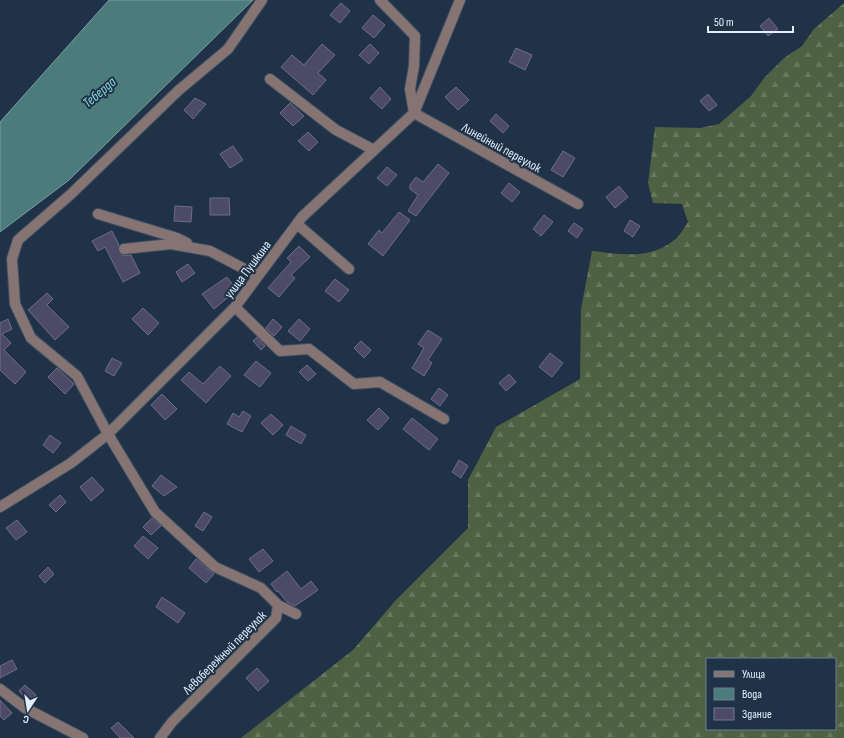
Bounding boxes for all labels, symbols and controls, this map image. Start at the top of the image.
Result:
scale bar [708,8,793,34]
text: 50 m [714,15,734,30]
water label: Теберда [79,73,120,111]
street label: Линейный переулок [458,119,544,176]
street label: улица Пушкина [221,238,275,302]
street label: Левобережный переулок [179,608,270,698]
legend [706,658,836,730]
text: Улица [742,667,766,682]
text: Вода [742,687,762,702]
north arrow [8,690,48,730]
text: Здание [742,707,772,722]
text: С [22,712,30,726]

